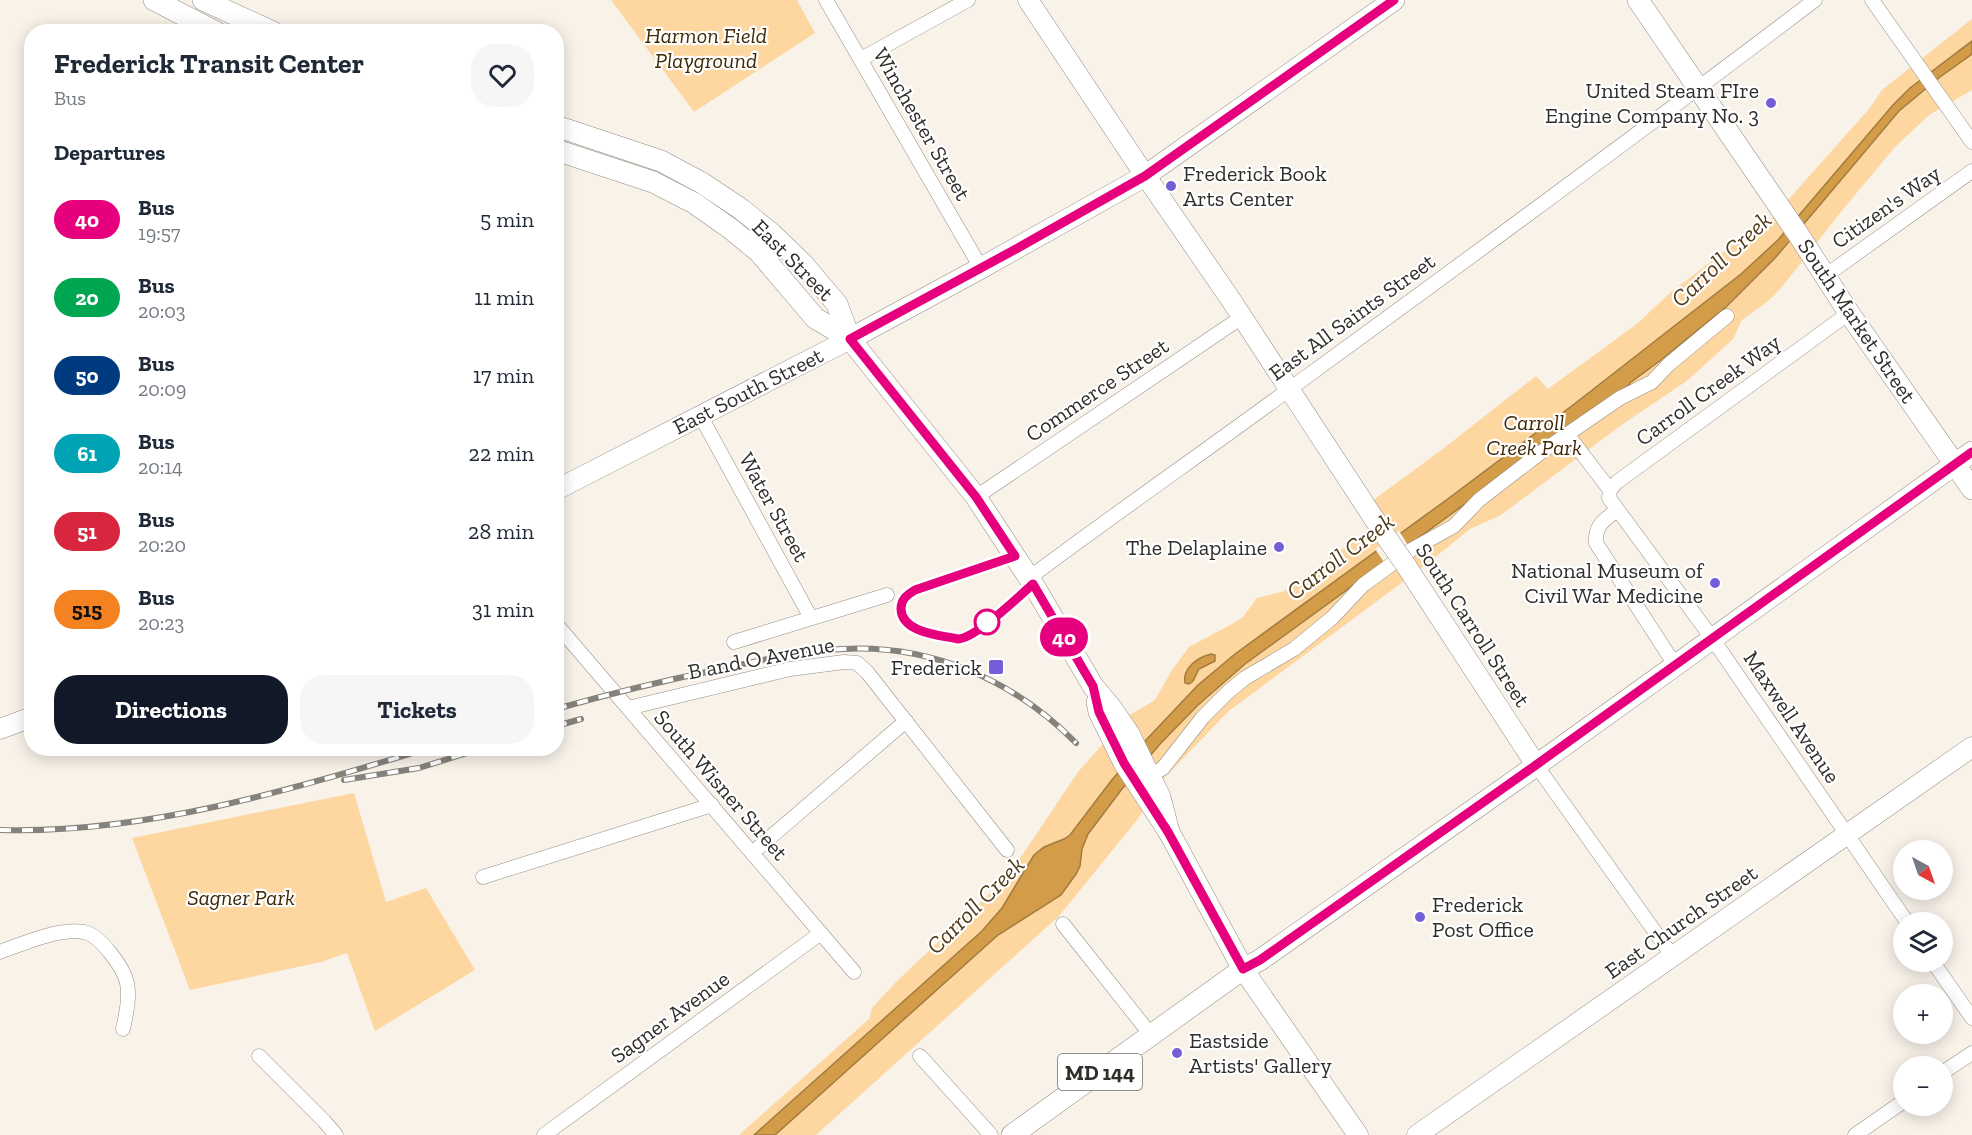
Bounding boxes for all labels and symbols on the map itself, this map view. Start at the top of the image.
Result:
park label: Harmon Field Playground [645,22,767,74]
street label: Winchester Street [867,43,977,206]
place label: United Steam FIre Engine Company No. 3 [1545,77,1759,129]
marker: United Steam FIre Engine Company No. 3 [1764,96,1778,110]
street label: Citizen's Way [1826,159,1946,254]
place label: Frederick Book Arts Center [1183,160,1327,212]
marker: Frederick Book Arts Center [1164,179,1178,193]
water label: Carroll Creek [1665,205,1777,313]
street label: East Street [747,214,840,307]
street label: South Market Street [1792,234,1922,409]
street label: East All Saints Street [1264,247,1441,386]
street label: Carroll Creek Way [1630,328,1786,452]
street label: Commerce Street [1020,332,1174,448]
street label: East South Street [668,341,828,440]
park label: Carroll Creek Park [1486,409,1582,461]
street label: Water Street [733,448,815,567]
water label: Carroll Creek [1281,506,1400,606]
place label: The Delaplaine [1126,534,1267,561]
street label: South Carroll Street [1410,538,1536,713]
marker: The Delaplaine [1272,540,1286,554]
place label: National Museum of Civil War Medicine [1511,557,1705,609]
marker: National Museum of Civil War Medicine [1708,576,1722,590]
unlabelled marker [974,609,1000,635]
line badge: 40 [1037,618,1091,656]
street label: B and O Avenue [685,631,837,685]
street label: Maxwell Avenue [1738,646,1846,788]
place label: Frederick [891,654,983,681]
marker: Frederick [987,658,1005,676]
street label: South Wisner Street [648,704,794,866]
north arrow [1893,840,1953,900]
water label: Carroll Creek [920,850,1030,960]
street label: East Church Street [1600,859,1763,985]
park label: Sagner Park [187,884,295,911]
place label: Frederick Post Office [1432,891,1534,943]
marker: Frederick Post Office [1413,910,1427,924]
street label: Sagner Avenue [605,965,735,1069]
place label: Eastside Artists' Gallery [1189,1027,1333,1079]
marker: Eastside Artists' Gallery [1170,1046,1184,1060]
road number: MD 144 [1058,1054,1142,1090]

